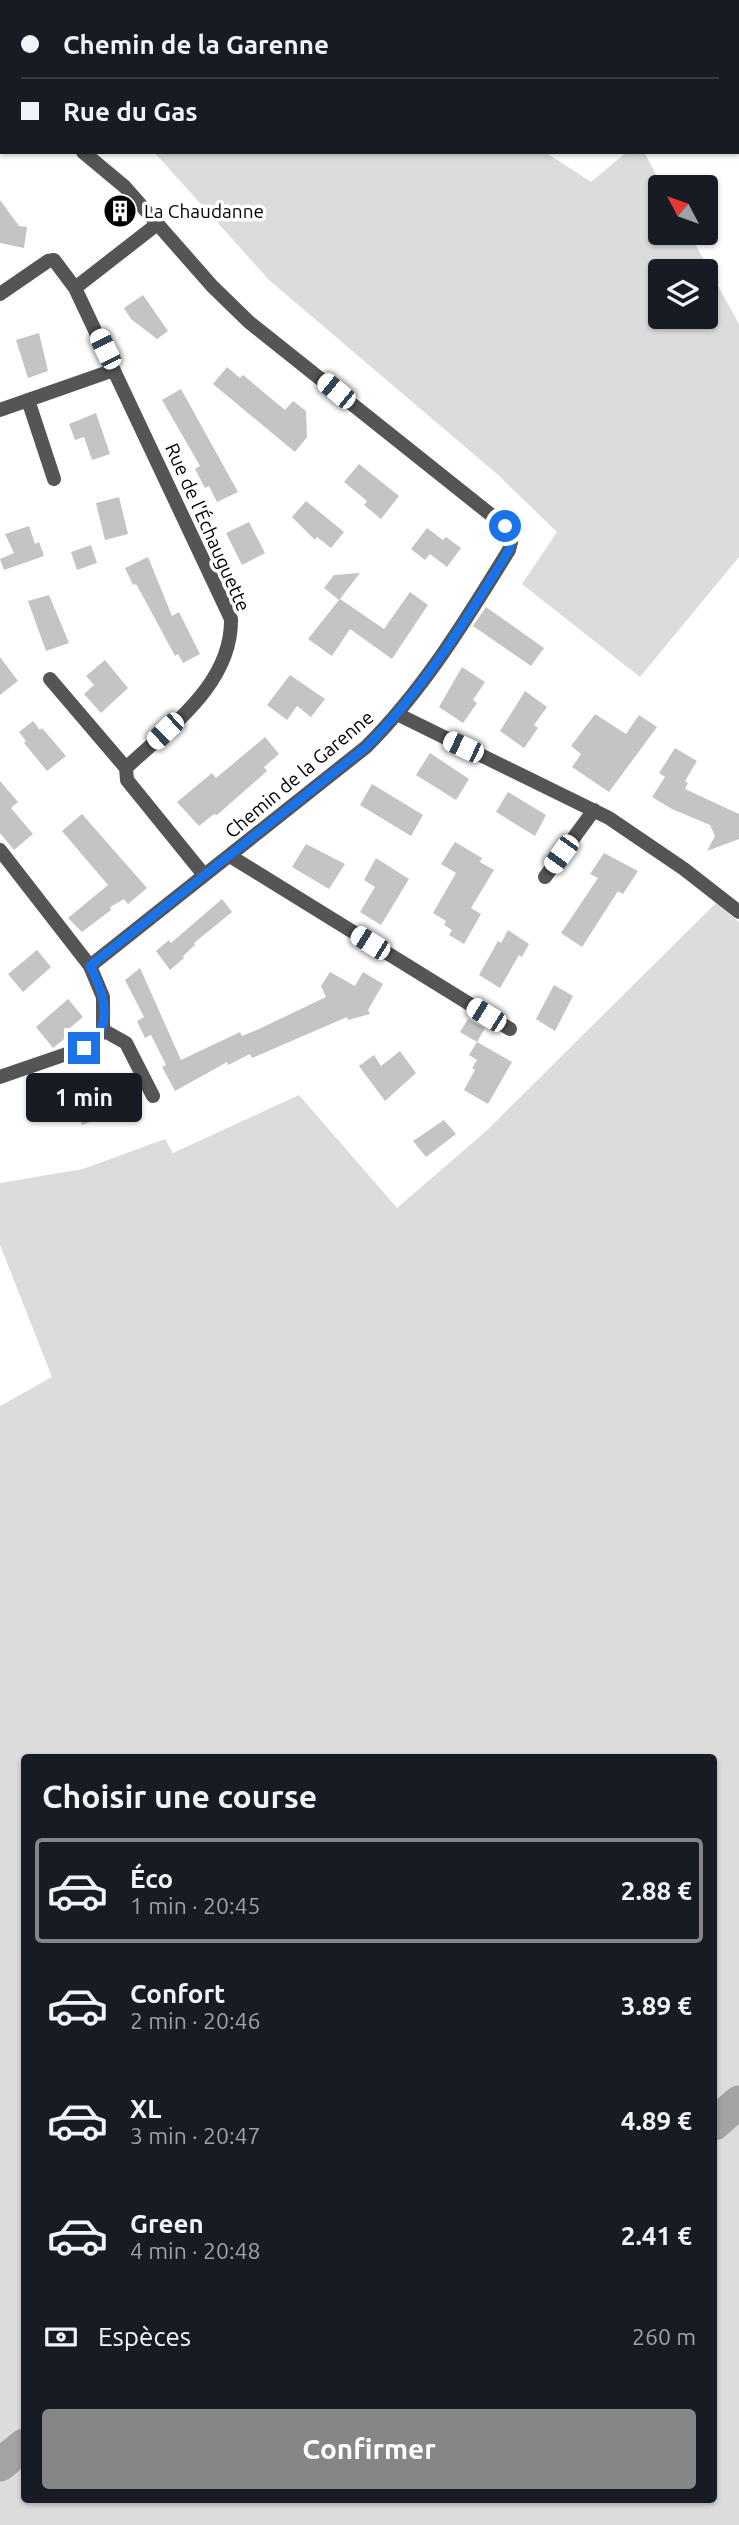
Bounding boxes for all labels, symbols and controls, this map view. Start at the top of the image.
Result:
text: Chemin de la Garenne [63,30,329,59]
text: Rue du Gas [63,97,198,126]
north arrow [648,175,718,245]
map controls [648,175,718,329]
building icon: La Chaudanne [101,192,139,230]
place label: La Chaudanne [144,200,264,222]
button: layers [648,259,718,329]
car [87,326,124,372]
car [314,370,359,412]
street label: Rue de l'Échauguette [161,440,255,614]
route start [489,510,521,542]
street label: Chemin de la Garenne [220,706,378,842]
car [143,709,188,753]
car [440,729,487,765]
car [541,831,582,877]
car [347,923,394,963]
car [463,995,510,1035]
route end [68,1032,100,1064]
callout: 1 min [26,1072,142,1122]
text: 1 min [55,1085,113,1110]
text: Choisir une course [42,1778,317,1814]
icon: car [46,1859,109,1922]
text: Éco [130,1864,173,1893]
text: 2.88 € [621,1876,692,1905]
text: 1 min · 20:45 [130,1893,261,1918]
icon: car [46,1974,109,2037]
text: Confort [130,1979,225,2008]
text: 3.89 € [621,1991,692,2020]
text: 2 min · 20:46 [130,2008,261,2033]
icon: car [46,2089,109,2152]
text: XL [130,2094,161,2123]
text: 4.89 € [621,2106,692,2135]
text: 3 min · 20:47 [130,2123,261,2148]
icon: car [46,2204,109,2267]
text: Green [130,2209,204,2238]
text: 2.41 € [621,2221,692,2250]
text: 4 min · 20:48 [130,2238,261,2263]
icon: cash [42,2318,80,2356]
text: Espèces [98,2322,191,2351]
text: 260 m [632,2324,696,2349]
button: Confirmer [42,2409,696,2489]

